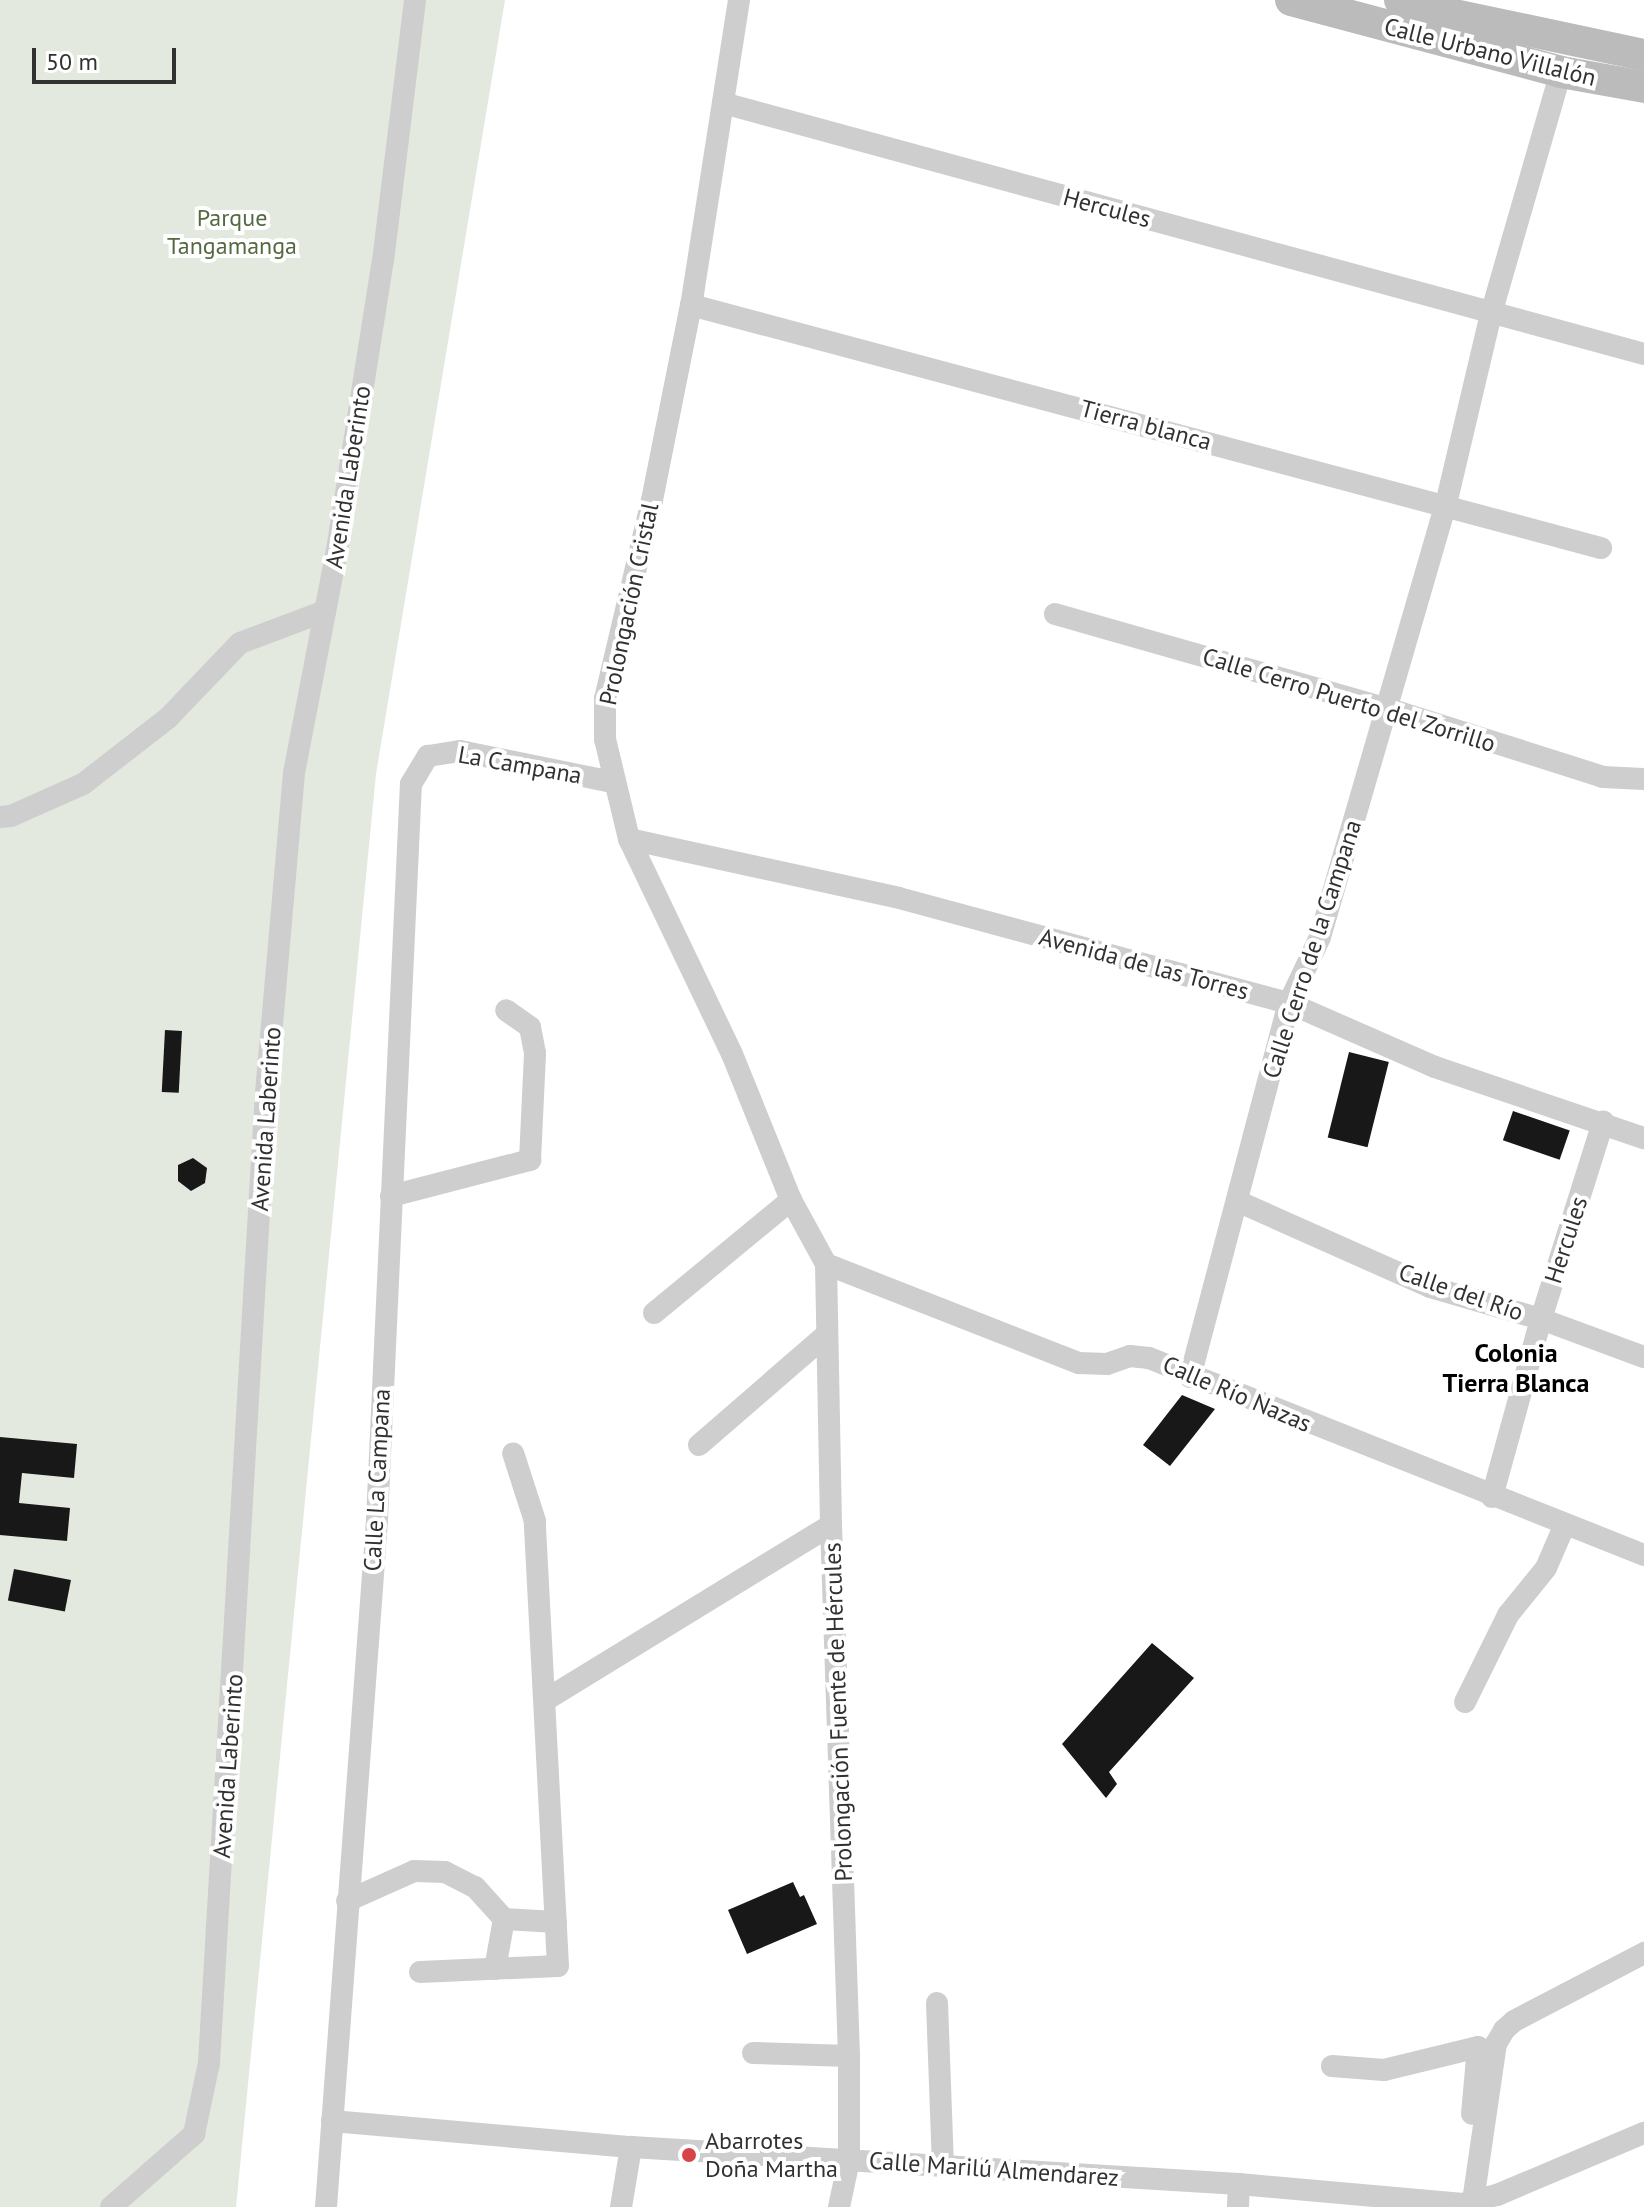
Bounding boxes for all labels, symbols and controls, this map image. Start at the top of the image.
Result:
street label: Calle Urbano Villalón [1381,12,1599,92]
scale bar [36,32,180,82]
text: 50 m [46,46,98,77]
street label: Hercules [1060,183,1154,233]
park label: Parque Tangamanga [167,204,297,260]
street label: Avenida Laberinto [319,383,377,571]
street label: Tierra blanca [1077,394,1215,456]
street label: Prolongación Cristal [593,500,665,708]
street label: Calle Cerro Puerto del Zorrillo [1199,642,1499,758]
street label: La Campana [456,740,584,790]
street label: Calle Cerro de la Campana [1257,816,1367,1082]
street label: Avenida de las Torres [1036,922,1252,1006]
street label: Avenida Laberinto [245,1026,287,1212]
street label: Hercules [1538,1193,1594,1287]
street label: Calle del Río [1395,1257,1527,1327]
district label: Colonia Tierra Blanca [1443,1337,1589,1398]
street label: Calle Río Nazas [1158,1350,1316,1438]
street label: Calle La Campana [358,1388,396,1572]
street label: Prolongación Fuente de Hércules [818,1542,858,1882]
street label: Avenida Laberinto [207,1673,249,1859]
place label: Abarrotes Doña Martha [705,2127,838,2183]
marker: Abarrotes Doña Martha [680,2146,698,2164]
street label: Calle Marilú Almendarez [868,2146,1120,2192]

